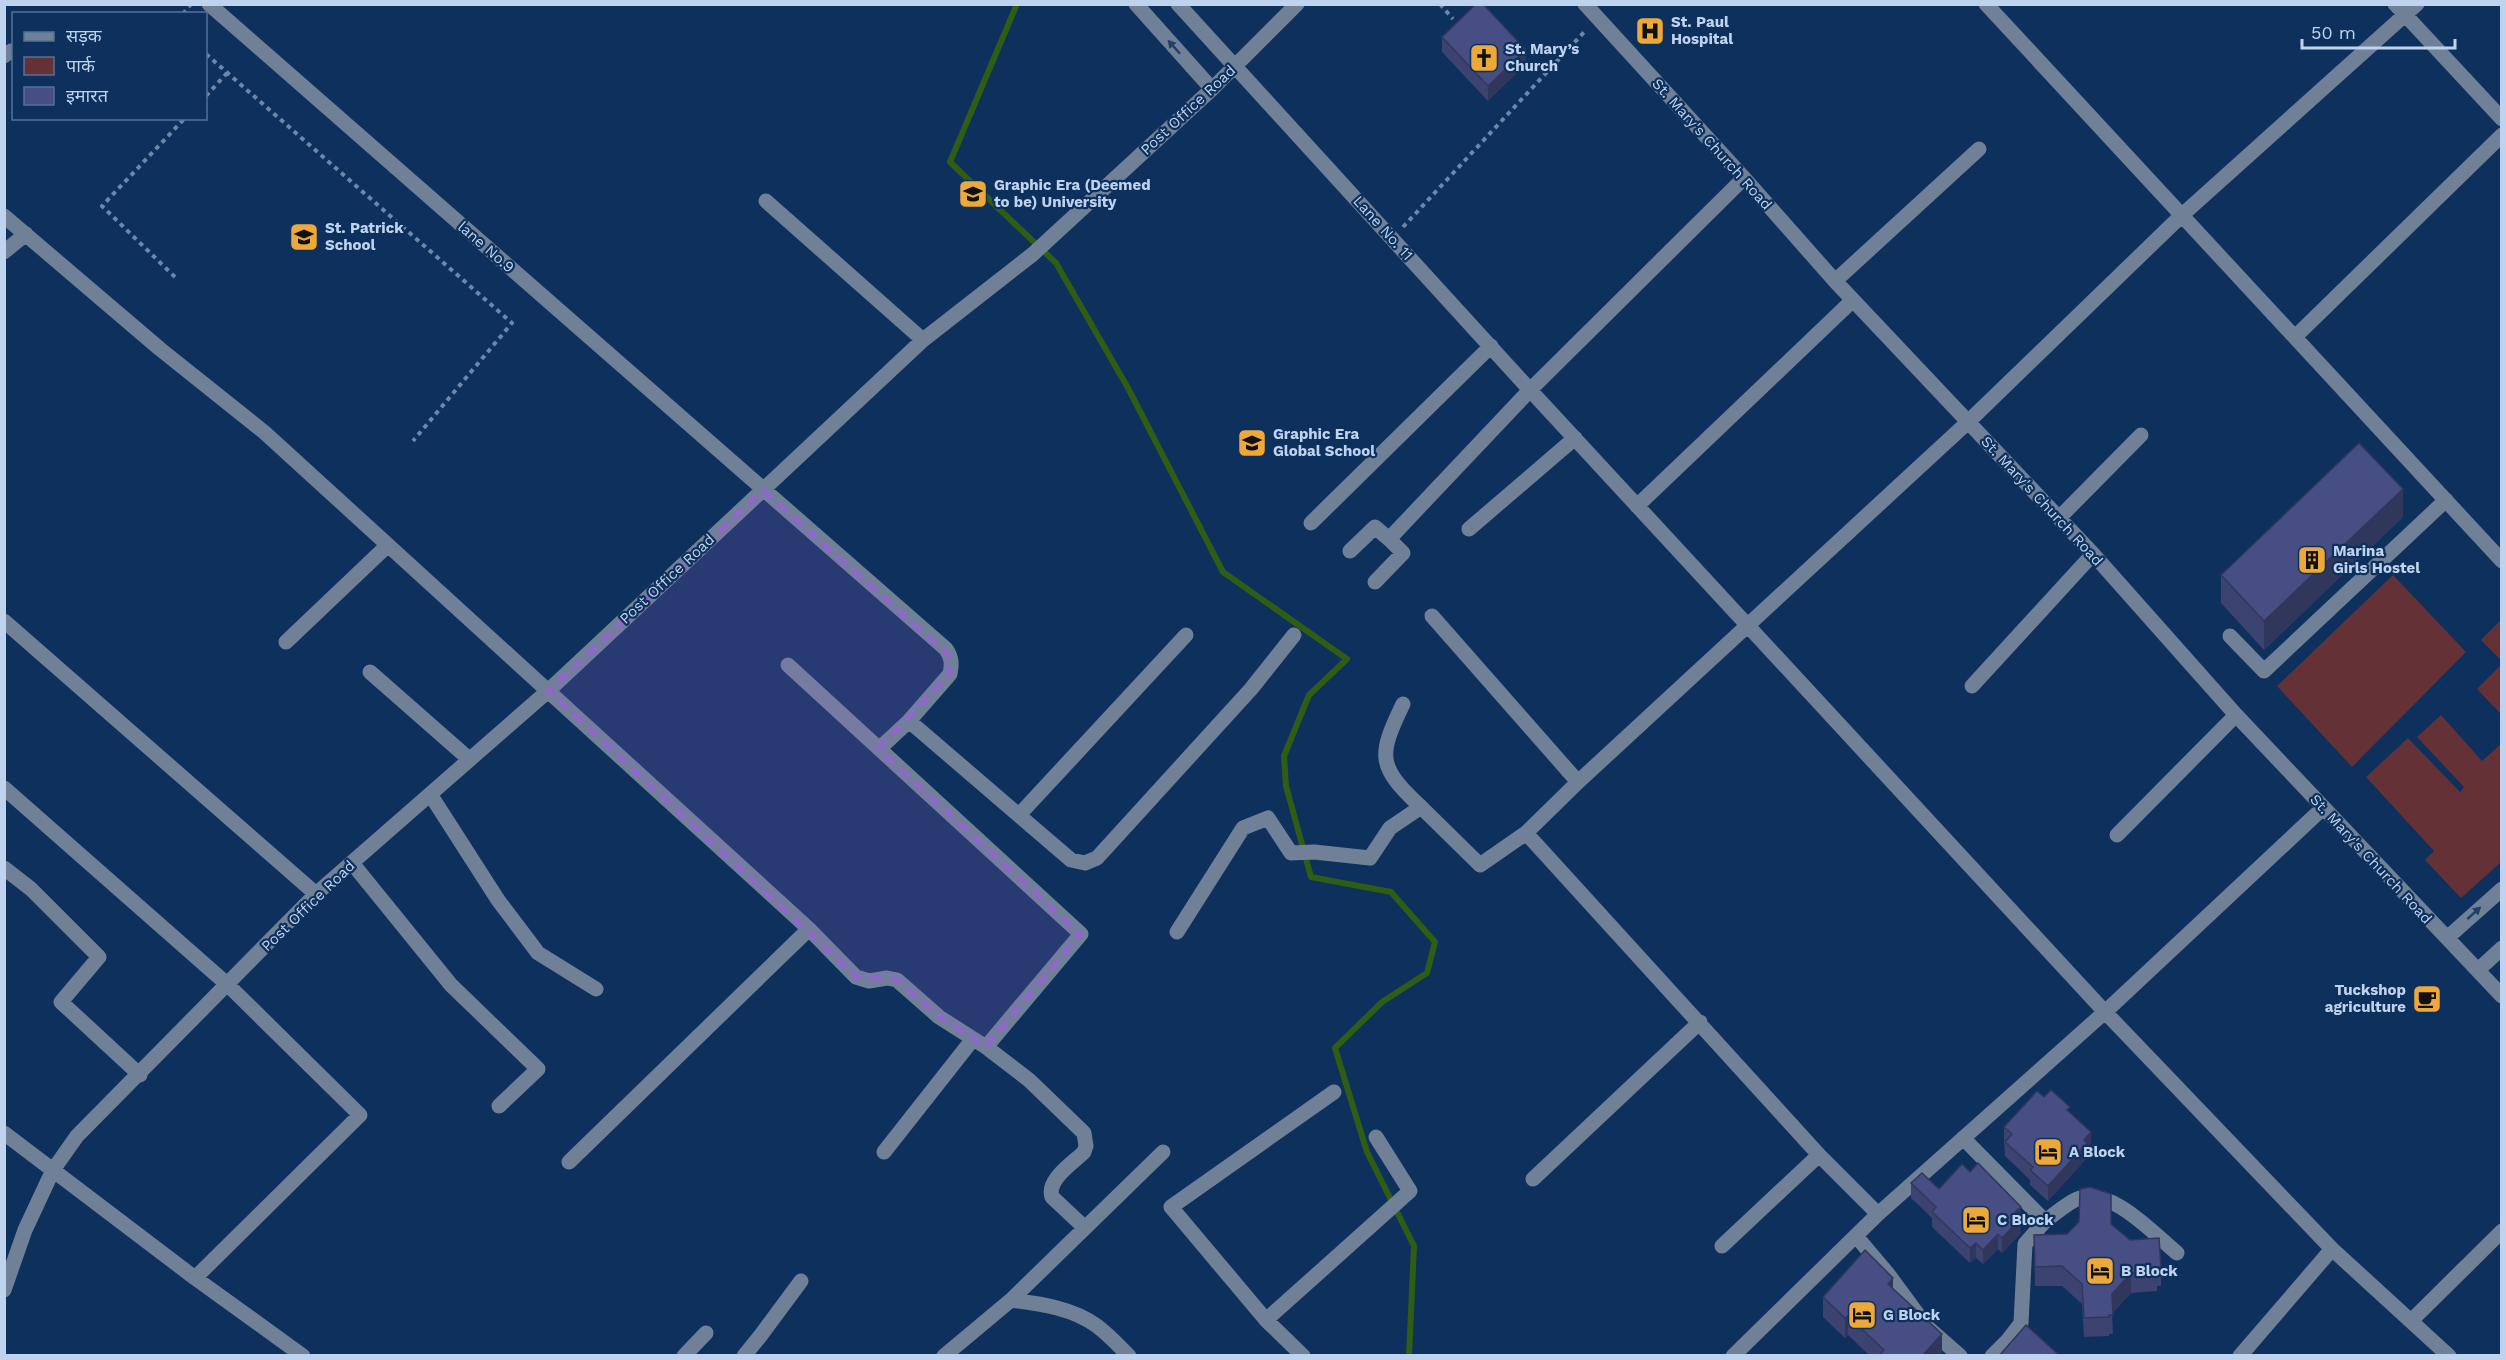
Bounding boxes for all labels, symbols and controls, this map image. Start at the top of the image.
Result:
legend [12,12,207,120]
scale bar [2302,12,2455,50]
place label: St. Paul Hospital [1671,13,1733,48]
hospital icon: St. Paul Hospital [1634,15,1666,47]
text: 50 m [2311,22,2356,43]
text: सड़क [66,25,103,46]
one-way arrow [1167,39,1181,54]
place label: St. Mary’s Church [1505,40,1579,75]
church icon: St. Mary’s Church [1468,42,1500,74]
text: पार्क [66,55,96,76]
street label: Post Office Road [1137,61,1239,159]
street label: St. Mary's Church Road [1648,75,1776,213]
text: इमारत [66,85,109,106]
place label: Graphic Era (Deemed to be) University [994,176,1151,211]
school or university icon: Graphic Era (Deemed to be) University [957,178,989,210]
street label: Lane No. 11 [1349,192,1417,264]
street label: lane No.9 [454,218,518,276]
place label: St. Patrick School [325,219,404,254]
school or university icon: St. Patrick School [288,221,320,253]
place label: Graphic Era Global School [1273,425,1375,460]
school or university icon: Graphic Era Global School [1236,427,1268,459]
street label: St. Mary's Church Road [1977,432,2107,570]
street label: Post Office Road [616,530,718,628]
place label: Marina Girls Hostel [2333,542,2420,577]
building icon: Marina Girls Hostel [2296,544,2328,576]
street label: St. Mary's Church Road [2306,790,2436,928]
street label: Post Office Road [257,857,359,955]
one-way arrow [2466,907,2481,920]
place label: Tuckshop agriculture [2325,981,2406,1016]
cafe icon: Tuckshop agriculture [2411,983,2443,1015]
hotel icon: A Block [2032,1136,2064,1168]
place label: A Block [2069,1143,2126,1161]
hotel icon: C Block [1960,1204,1992,1236]
place label: C Block [1997,1211,2054,1229]
hotel icon: B Block [2084,1255,2116,1287]
place label: B Block [2121,1262,2178,1280]
hotel icon: G Block [1846,1299,1878,1331]
place label: G Block [1883,1306,1941,1324]

